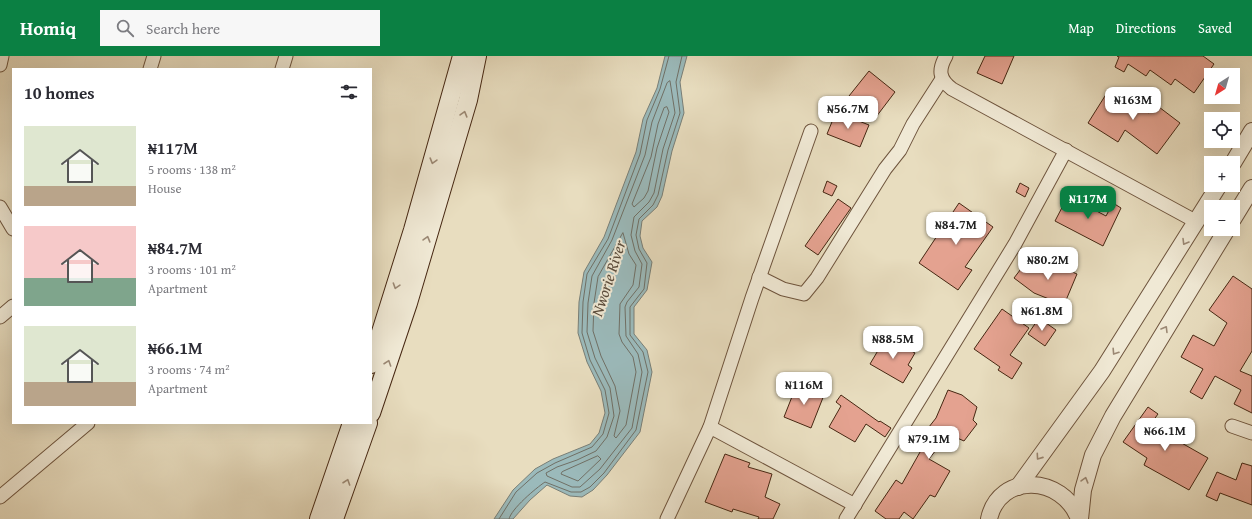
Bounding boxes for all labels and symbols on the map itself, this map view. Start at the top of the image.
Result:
north arrow [1204,68,1240,104]
pin: ₦163M [1105,87,1161,121]
pin: ₦56.7M [815,96,881,130]
one-way arrow [459,111,468,118]
one-way arrow [429,157,438,164]
pin: ₦117M [1060,186,1116,220]
pin: ₦84.7M [923,212,989,246]
one-way arrow [422,236,431,243]
water label: Nworie River [584,236,632,320]
one-way arrow [1182,238,1189,245]
pin: ₦80.2M [1015,247,1081,281]
one-way arrow [392,282,401,289]
pin: ₦61.8M [1009,298,1075,332]
pin: ₦88.5M [860,326,926,360]
one-way arrow [1161,326,1168,333]
one-way arrow [1112,348,1119,355]
one-way arrow [383,359,392,366]
pin: ₦116M [776,372,832,406]
pin: ₦66.1M [1132,418,1198,452]
pin: ₦79.1M [896,426,962,460]
one-way arrow [1036,453,1044,460]
one-way arrow [1080,477,1089,484]
one-way arrow [343,479,351,486]

